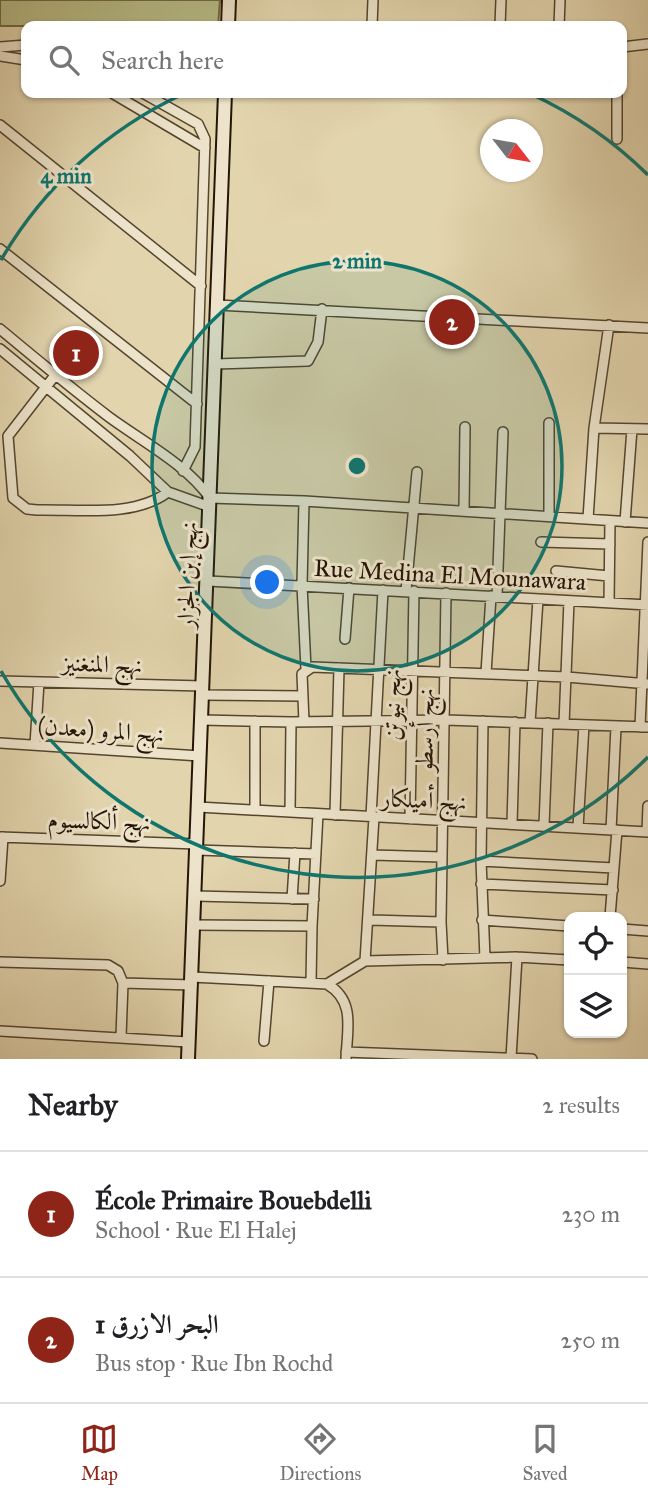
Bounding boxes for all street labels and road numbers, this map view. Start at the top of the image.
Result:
street label: نهج إبن الجزار [170,521,210,631]
street label: Rue Medina El Mounawara [313,553,588,597]
street label: نهج المنغنيز [58,647,143,686]
street label: نهج نيوتن [377,669,413,741]
street label: نهج أرسطو [407,688,447,774]
street label: نهج المرو (معدن) [36,711,165,755]
street label: نهج أميلكار [378,781,468,823]
street label: نهج ألكالسيوم [47,802,151,844]

